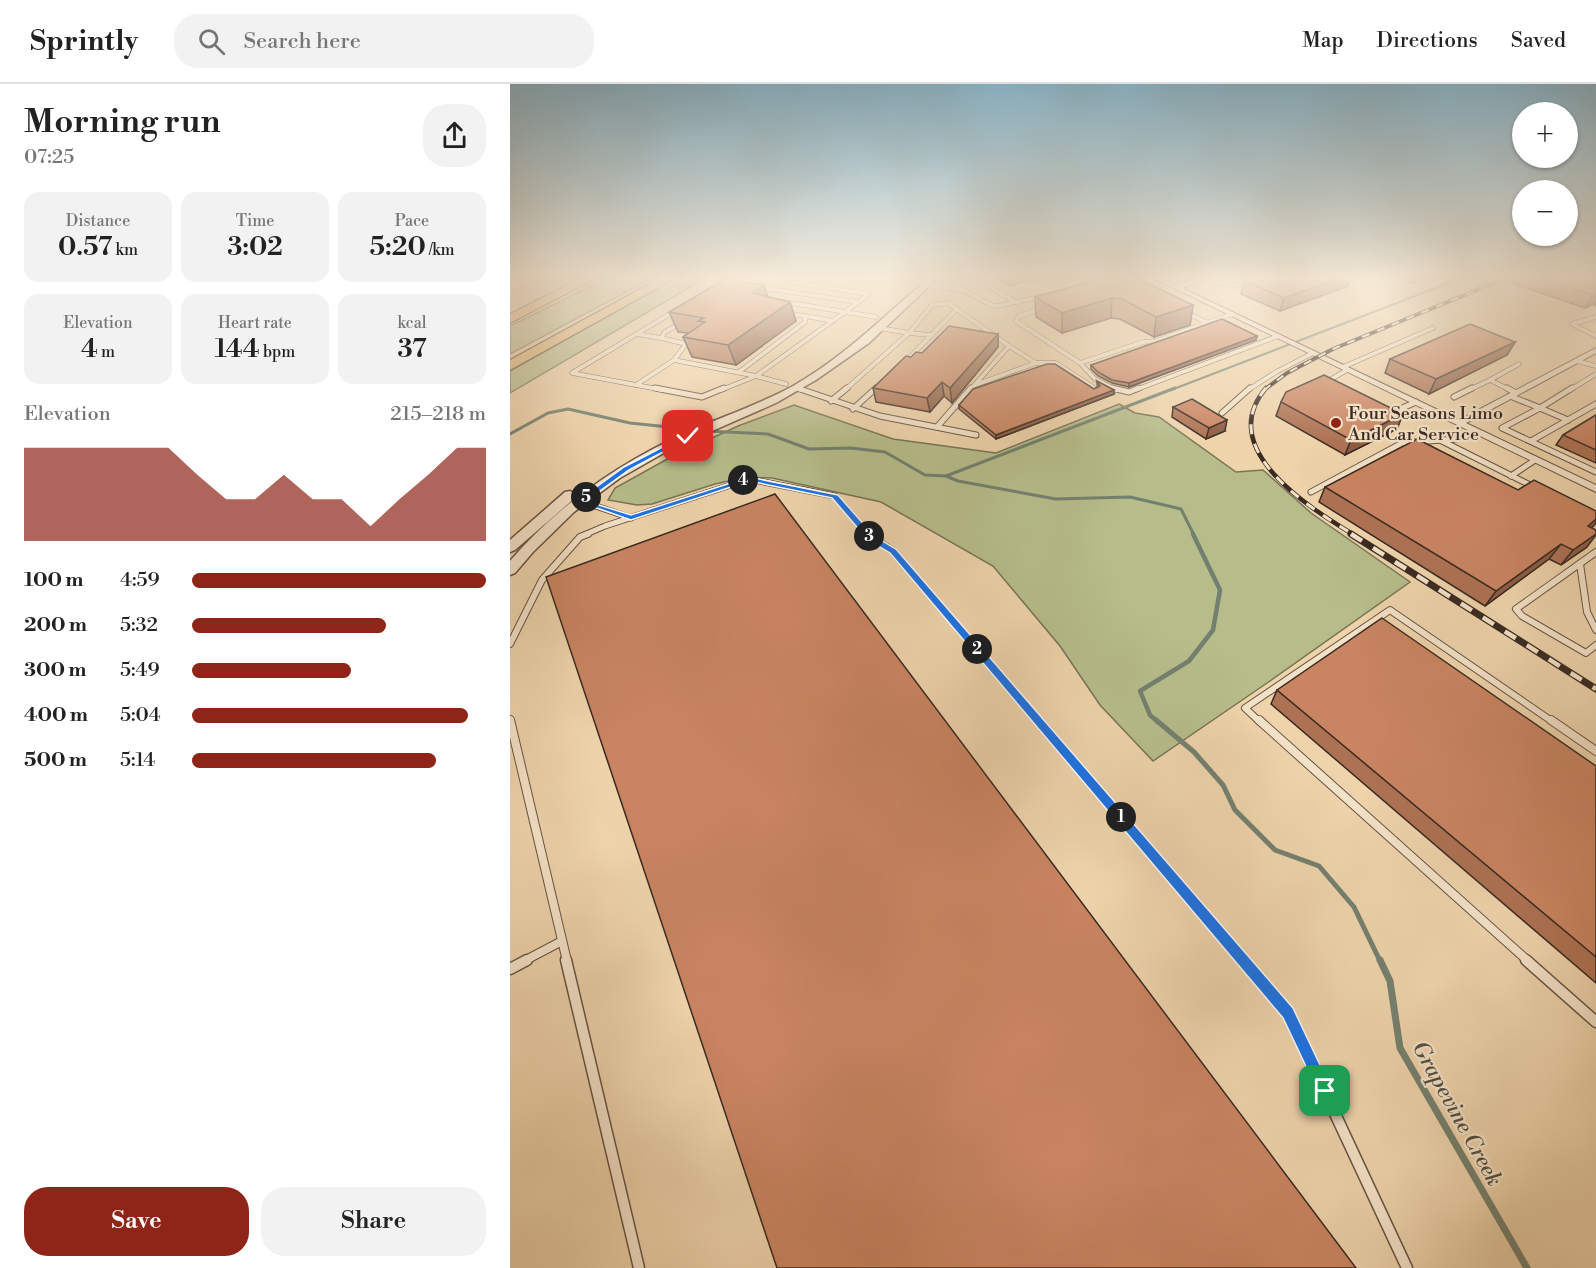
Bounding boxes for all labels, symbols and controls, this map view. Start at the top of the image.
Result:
search box [174,14,594,68]
text: Sprintly [30,24,138,59]
icon: search [195,25,228,58]
text: Search here [243,28,361,55]
text: Map [1302,28,1344,54]
text: Directions [1377,28,1478,54]
text: Saved [1511,28,1566,54]
text: Morning run [24,102,221,143]
map controls [1512,102,1578,246]
button: + [1512,102,1578,168]
button: share [423,104,486,167]
text: 07:25 [24,145,74,170]
button: − [1512,180,1578,246]
text: Distance [66,211,130,231]
text: Time [236,211,274,231]
text: Pace [395,211,429,231]
text: 0.57 [58,231,112,263]
text: 3:02 [227,231,283,263]
text: 5:20 [369,231,426,263]
text: km [112,240,138,260]
text: /km [426,240,455,260]
text: Elevation [63,313,133,333]
text: Heart rate [218,313,292,333]
text: kcal [397,313,427,333]
text: 4 [81,333,98,365]
text: 144 [215,333,260,365]
text: 37 [397,333,427,365]
text: m [98,342,115,362]
text: bpm [260,342,295,362]
text: Elevation [24,402,111,427]
text: 215–218 m [390,402,486,427]
place label: Four Seasons Limo And Car Service [1347,402,1503,446]
pin [662,410,713,461]
marker: Four Seasons Limo And Car Service [1329,416,1343,430]
icon: check [671,419,704,452]
pin: 4 [728,465,758,495]
text: 4 [738,470,748,490]
pin: 5 [571,482,601,512]
text: 5 [581,487,591,507]
pin: 3 [854,521,884,551]
text: 3 [864,526,874,546]
text: 100 m [24,568,83,593]
text: 4:59 [120,568,160,593]
text: 200 m [24,613,87,638]
text: 5:32 [120,613,158,638]
pin: 2 [962,634,992,664]
text: 2 [972,639,982,659]
text: 300 m [24,658,87,683]
text: 5:49 [120,658,160,683]
text: 400 m [24,703,88,728]
text: 5:04 [120,703,161,728]
text: 500 m [24,748,87,773]
text: 5:14 [120,748,155,773]
pin: 1 [1106,802,1136,832]
text: 1 [1117,807,1125,827]
water label: Grapevine Creek [1406,1037,1508,1191]
pin [1299,1065,1350,1116]
icon: arrive [1308,1074,1341,1107]
button: Save [24,1187,249,1256]
button: Share [261,1187,486,1256]

